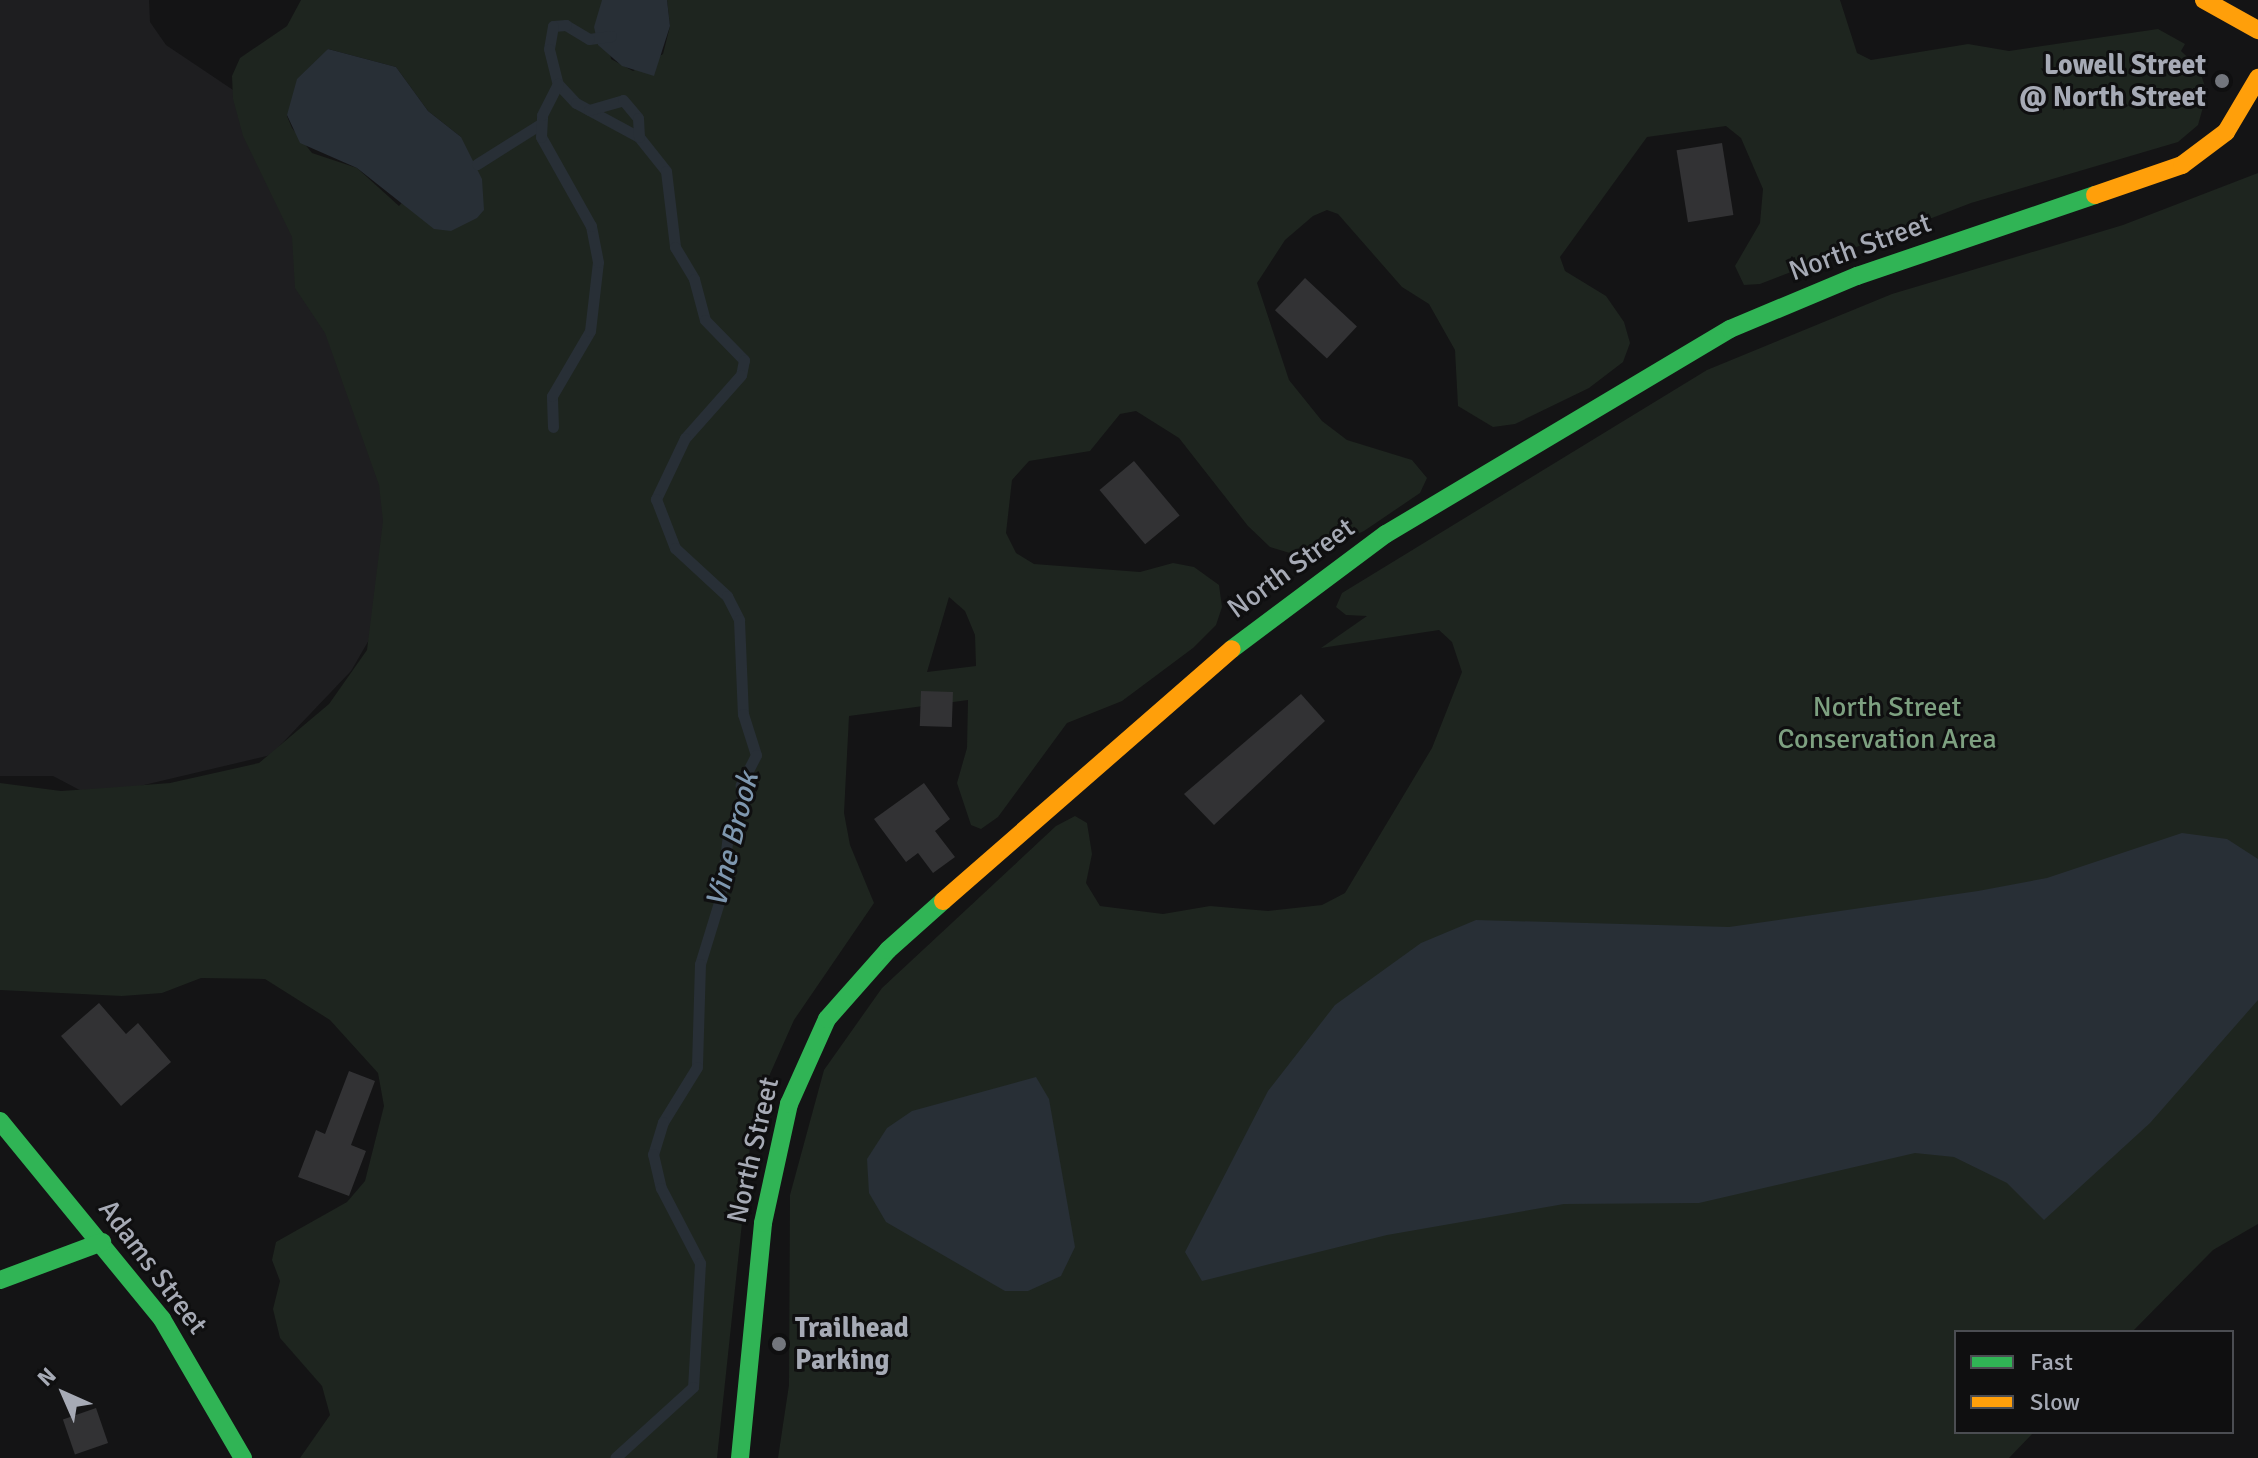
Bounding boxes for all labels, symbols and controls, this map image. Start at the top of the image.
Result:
place label: Lowell Street @ North Street [2019,48,2206,114]
marker: Lowell Street @ North Street [2213,72,2231,90]
street label: North Street [1784,206,1936,288]
street label: North Street [1221,511,1361,625]
park label: North Street Conservation Area [1777,690,1997,756]
water label: Vine Brook [699,769,767,911]
street label: North Street [720,1074,786,1226]
street label: Adams Street [92,1193,214,1341]
place label: Trailhead Parking [795,1311,909,1377]
legend [1954,1330,2234,1434]
marker: Trailhead Parking [770,1335,788,1353]
text: Fast [2030,1347,2073,1377]
north arrow [24,1354,104,1434]
text: N [32,1362,62,1392]
text: Slow [2030,1387,2080,1417]

